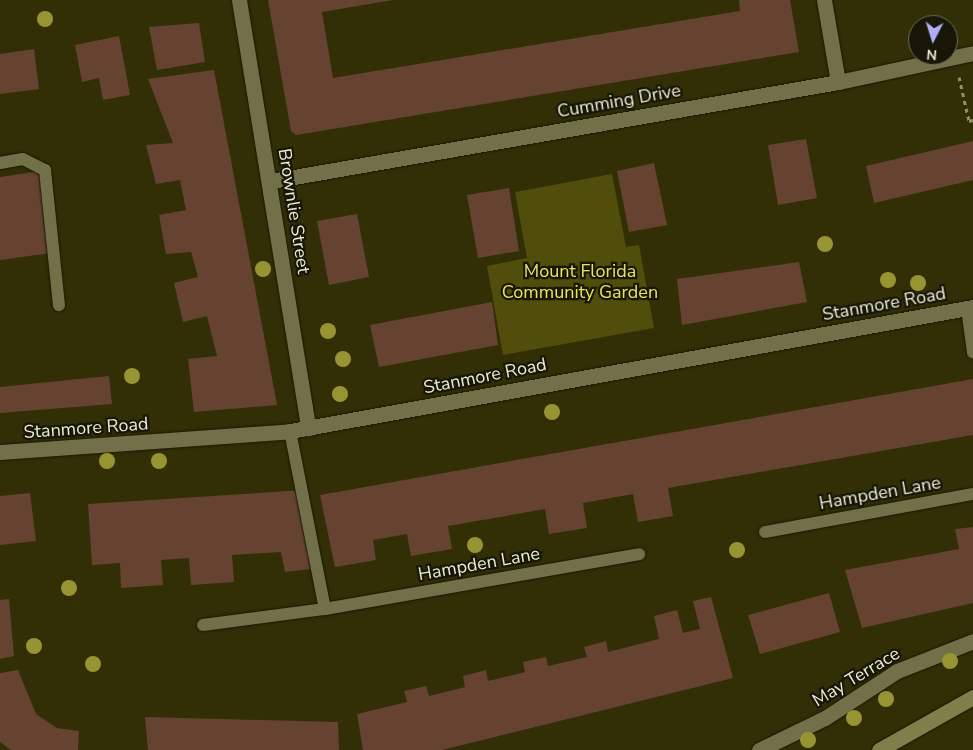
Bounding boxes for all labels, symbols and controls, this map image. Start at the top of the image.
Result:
north arrow [908,15,958,65]
text: N [926,45,938,64]
street label: Cumming Drive [556,80,682,122]
street label: Brownlie Street [273,147,315,275]
park label: Mount Florida Community Garden [502,261,658,304]
street label: Stanmore Road [821,283,947,325]
street label: Stanmore Road [422,353,548,399]
street label: Stanmore Road [23,413,149,443]
street label: Hampden Lane [817,472,943,514]
street label: Hampden Lane [416,543,542,585]
street label: May Terrace [809,643,903,711]

